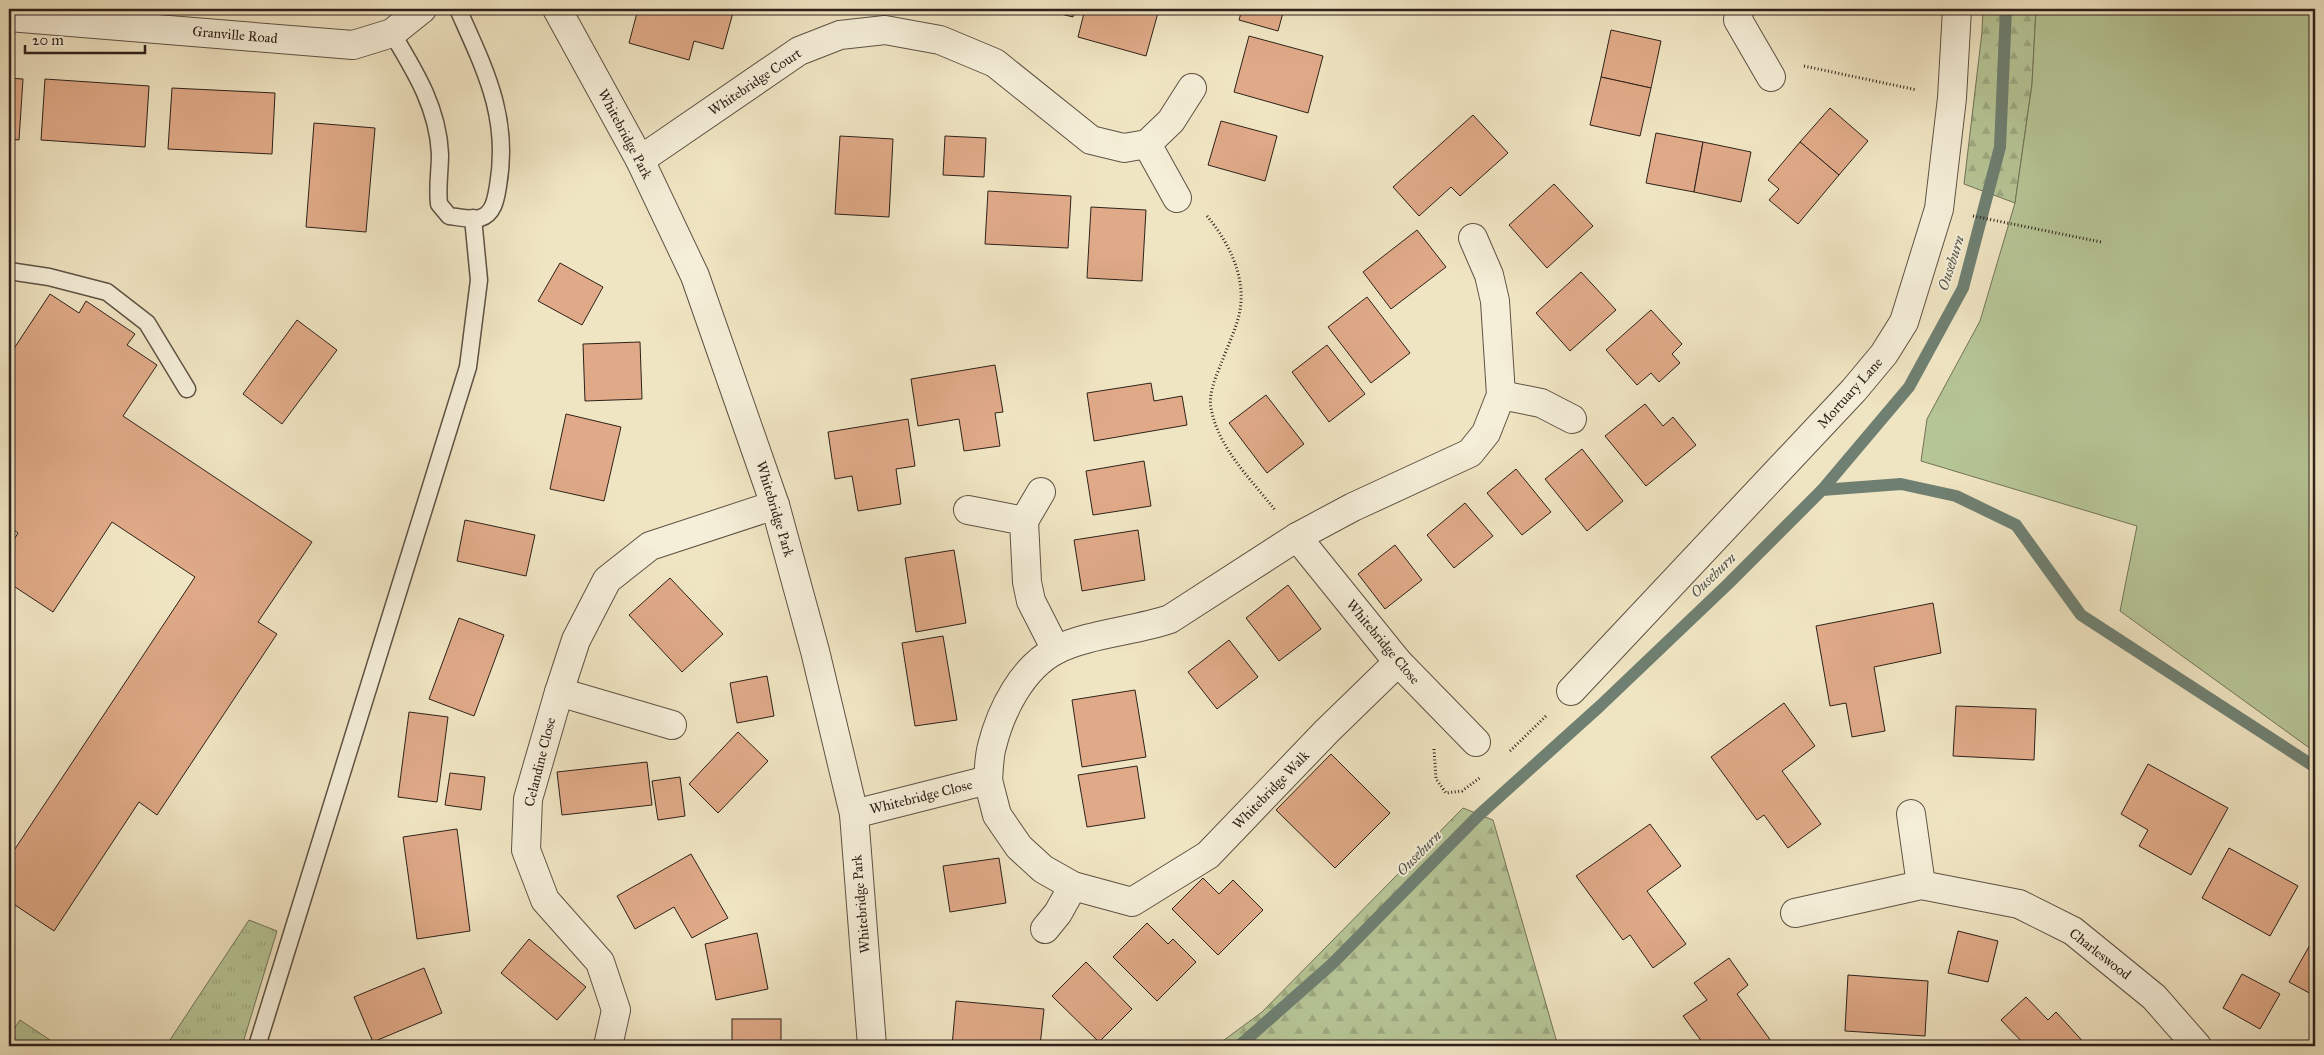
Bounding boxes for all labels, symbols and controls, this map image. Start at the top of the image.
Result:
scale bar [25,22,145,54]
street label: Granville Road [192,23,278,47]
text: 20 m [32,31,64,49]
street label: Whitebridge Court [705,45,805,119]
street label: Whitebridge Park [594,86,656,182]
water label: Ouseburn [1934,233,1968,293]
street label: Mortuary Lane [1814,354,1886,432]
street label: Whitebridge Park [752,459,798,559]
water label: Ouseburn [1686,549,1740,601]
street label: Whitebridge Close [1343,596,1423,688]
street label: Celandine Close [521,715,559,808]
street label: Whitebridge Walk [1229,747,1313,833]
street label: Whitebridge Close [868,776,974,818]
water label: Ouseburn [1393,827,1445,879]
street label: Whitebridge Park [848,853,874,954]
street label: Charleswood [2066,925,2134,983]

